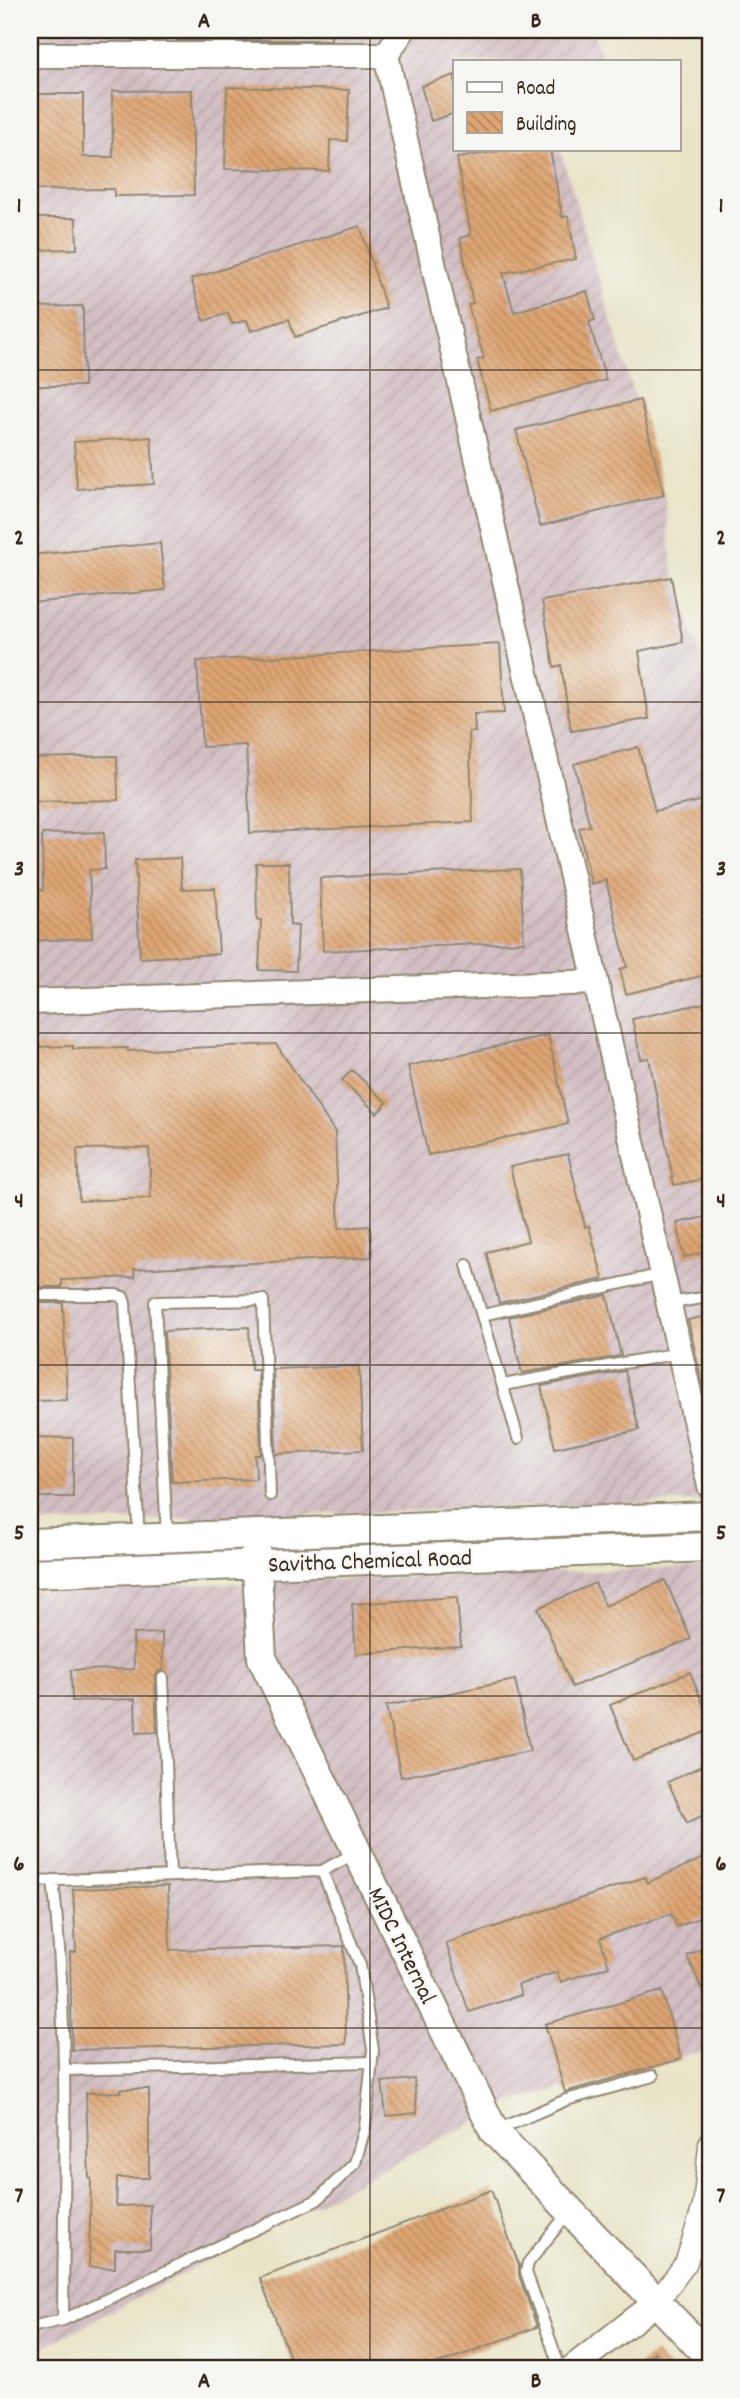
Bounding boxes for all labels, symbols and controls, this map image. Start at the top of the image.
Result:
text: A [198,6,210,39]
text: B [531,6,542,39]
legend [453,60,680,150]
text: Road [516,75,555,105]
text: Building [516,111,576,141]
text: 1 [16,191,22,224]
text: 1 [718,191,724,224]
text: 2 [14,523,24,556]
text: 2 [716,523,726,556]
text: 3 [14,854,24,887]
text: 3 [716,854,726,887]
text: 4 [14,1186,24,1219]
text: 4 [716,1186,726,1219]
text: 5 [14,1518,24,1551]
text: 5 [716,1518,726,1551]
street label: Savitha Chemical Road [268,1542,473,1584]
text: 6 [13,1849,25,1882]
text: 6 [715,1849,727,1882]
street label: MIDC Internal [357,1882,443,2011]
text: 7 [15,2181,24,2214]
text: 7 [717,2181,726,2214]
text: A [198,2366,210,2398]
text: B [531,2366,542,2398]

